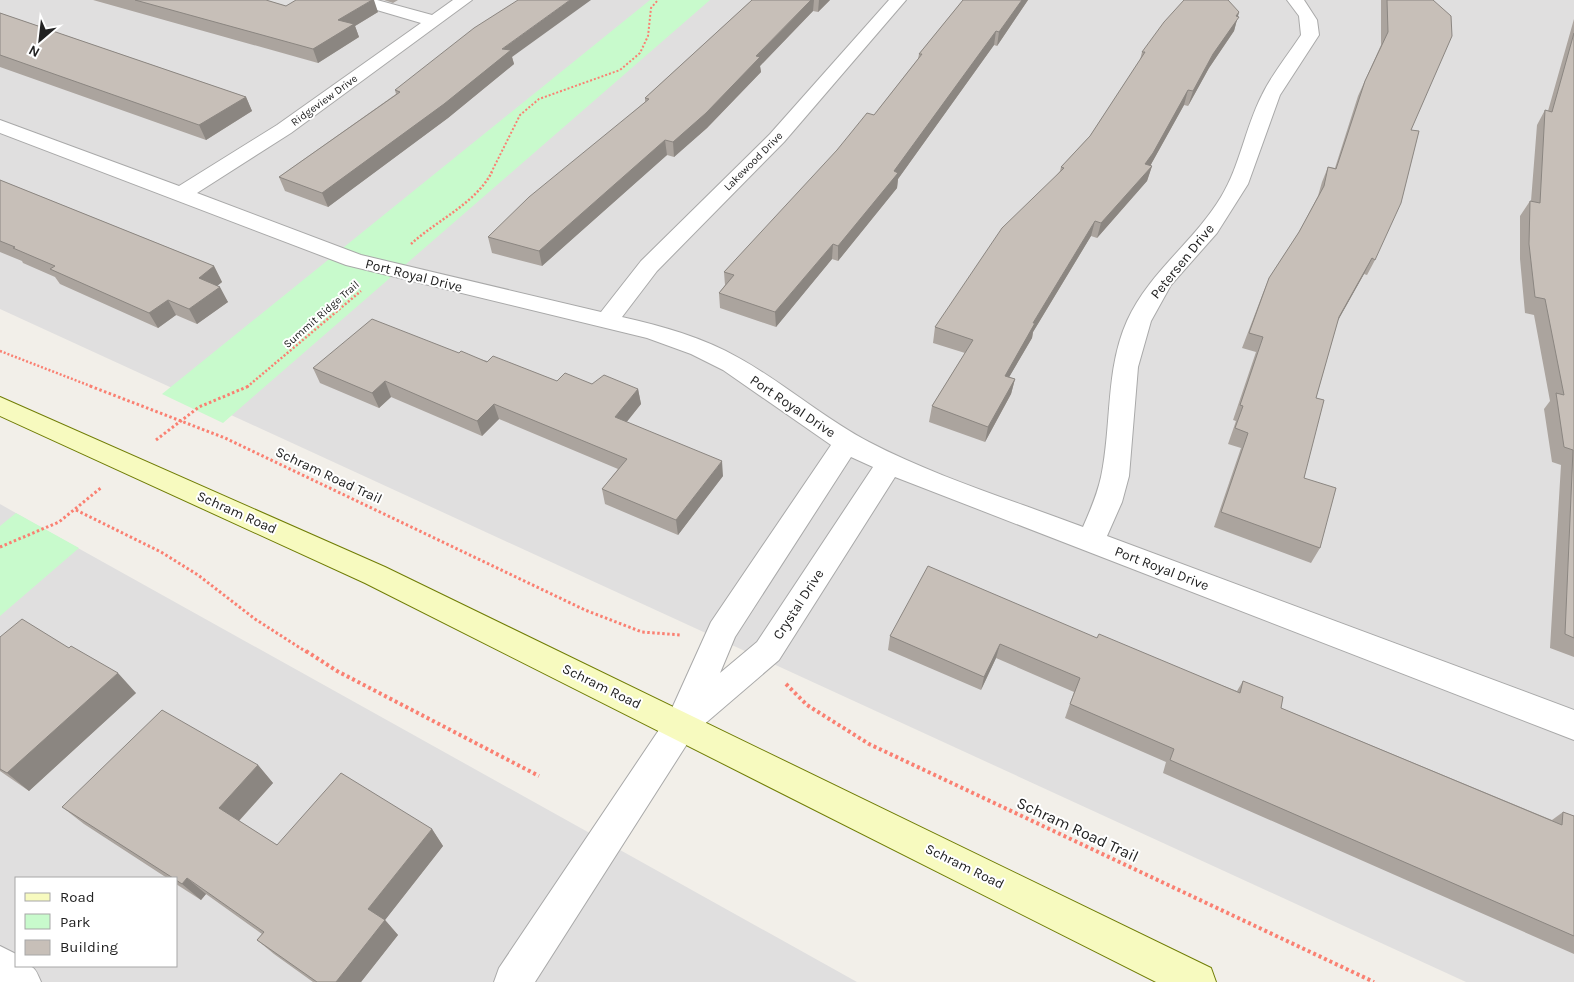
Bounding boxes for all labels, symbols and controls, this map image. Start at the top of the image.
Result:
north arrow [15,15,65,65]
text: N [26,41,43,61]
street label: Ridgeview Drive [288,72,360,129]
street label: Lakewood Drive [721,129,786,193]
street label: Petersen Drive [1147,220,1218,302]
street label: Port Royal Drive [364,255,464,296]
street label: Summit Ridge Trail [281,278,362,351]
street label: Port Royal Drive [747,372,839,441]
street label: Schram Road Trail [273,443,385,508]
street label: Schram Road [194,487,279,538]
street label: Port Royal Drive [1112,543,1211,594]
street label: Crystal Drive [769,566,827,643]
street label: Schram Road [560,660,644,713]
street label: Schram Road Trail [1014,793,1142,866]
street label: Schram Road [923,840,1007,893]
legend [15,877,178,967]
text: Road [60,888,95,906]
text: Park [60,913,90,931]
text: Building [60,938,118,956]

